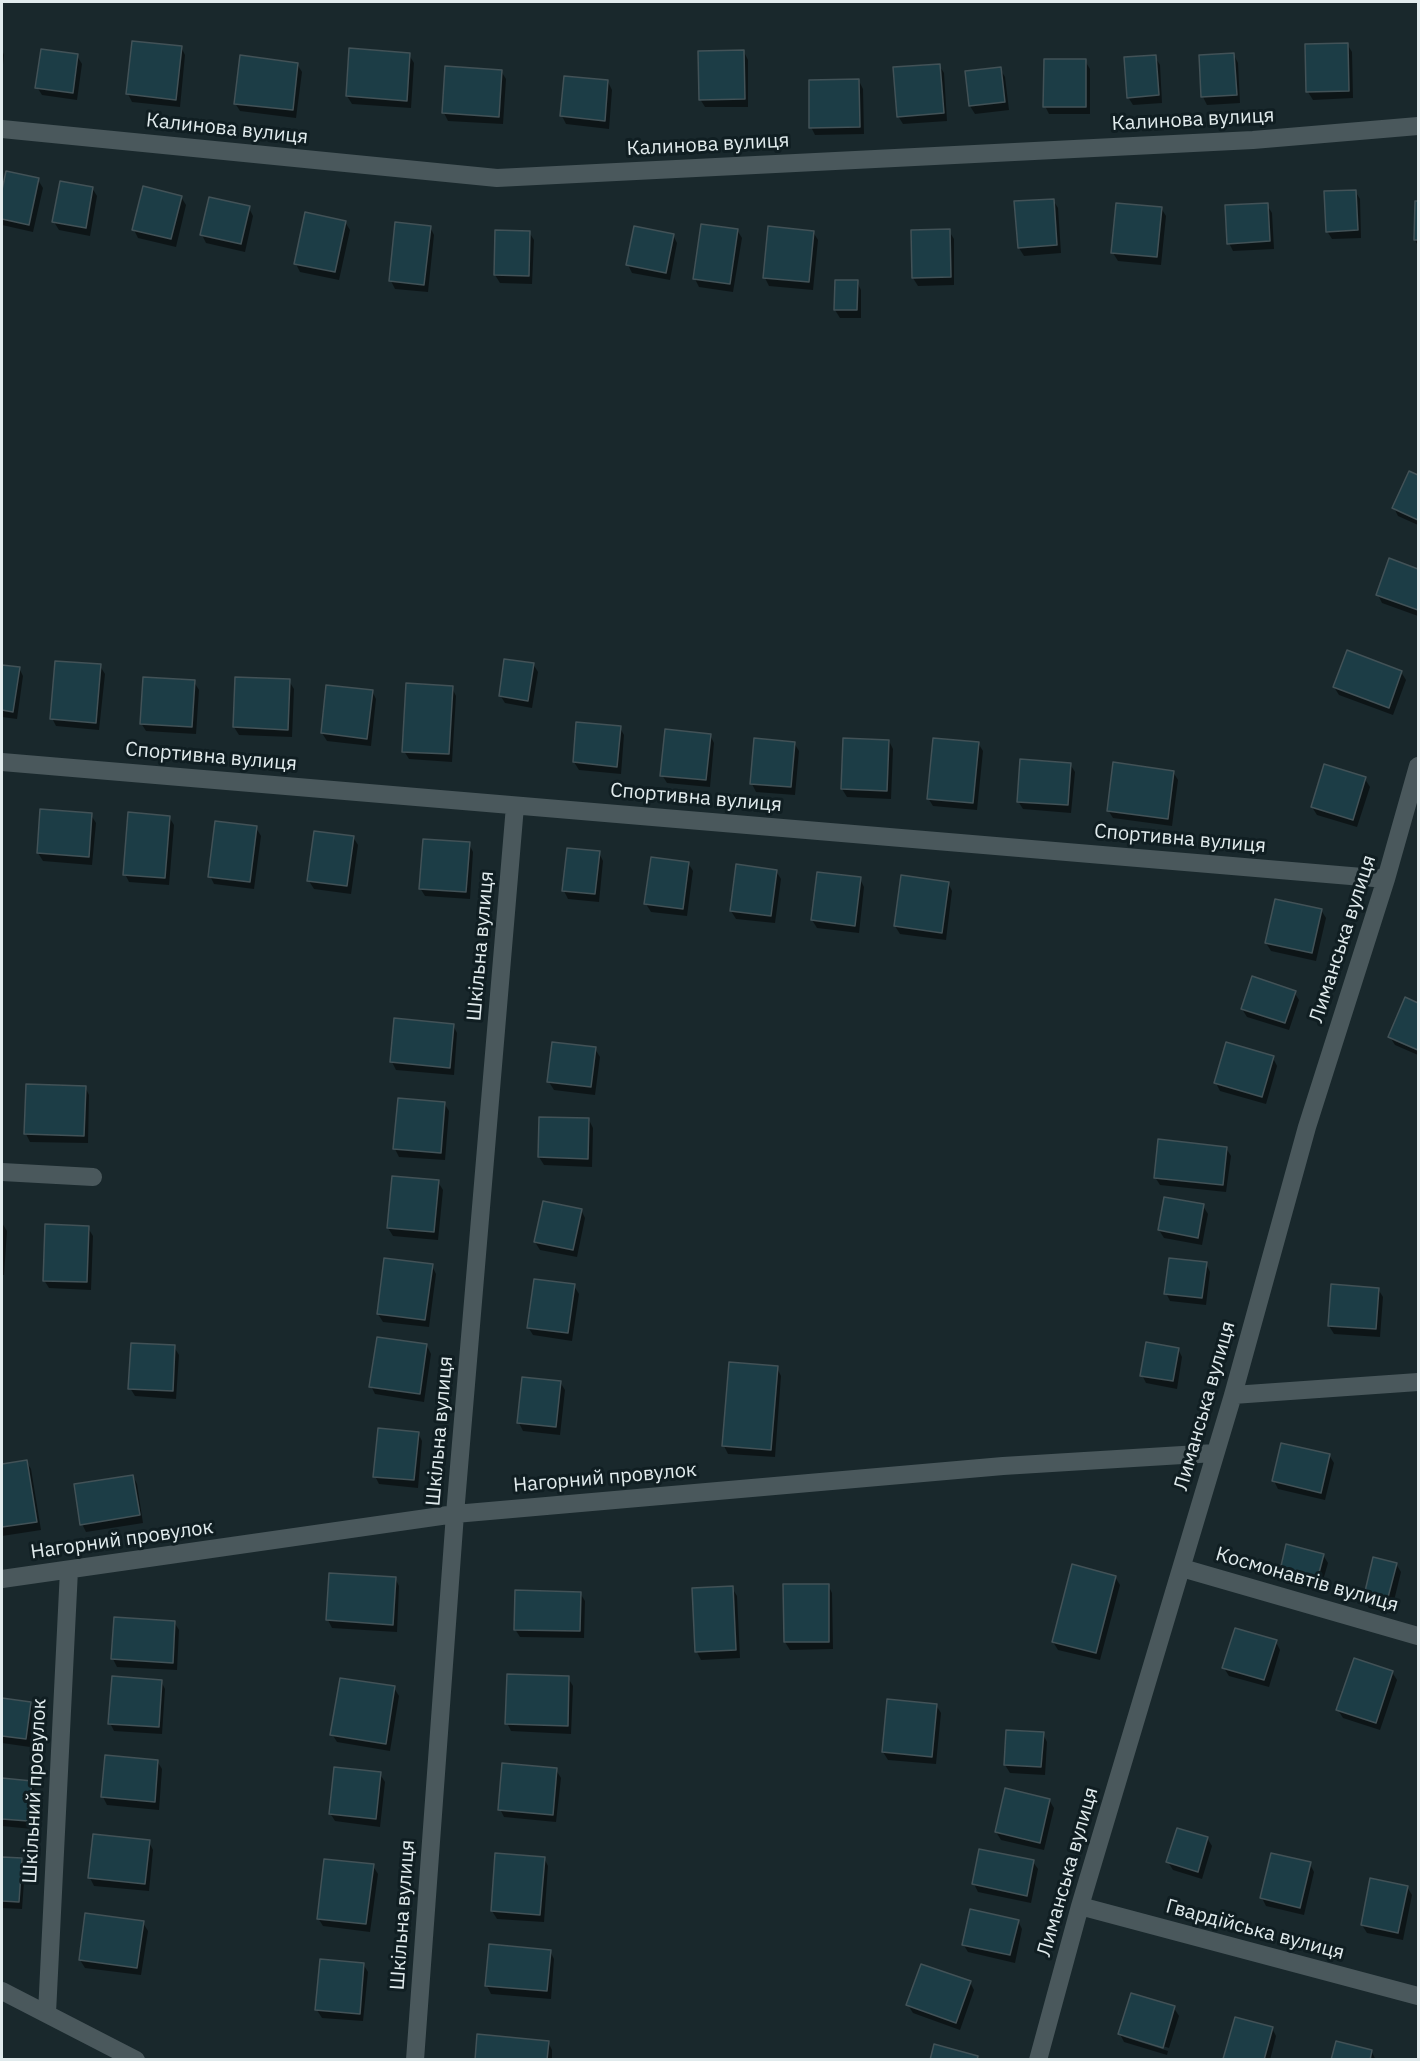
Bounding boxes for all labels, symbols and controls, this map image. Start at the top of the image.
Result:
street label: Калинова вулиця [1111,104,1275,136]
street label: Калинова вулиця [145,109,309,149]
street label: Калинова вулиця [626,129,790,161]
street label: Спортивна вулиця [124,738,298,776]
street label: Спортивна вулиця [609,779,783,817]
street label: Спортивна вулиця [1093,820,1267,858]
street label: Лиманська вулиця [1305,852,1381,1026]
street label: Шкільна вулиця [462,870,500,1022]
street label: Лиманська вулиця [1169,1319,1241,1493]
street label: Шкільна вулиця [421,1355,459,1507]
street label: Нагорний провулок [512,1458,698,1498]
street label: Нагорний провулок [29,1515,215,1565]
street label: Космонавтів вулиця [1213,1542,1401,1618]
street label: Шкільний провулок [18,1698,52,1884]
street label: Лиманська вулиця [1032,1785,1104,1959]
street label: Шкільна вулиця [386,1839,420,1991]
street label: Гвардійська вулиця [1163,1895,1347,1965]

